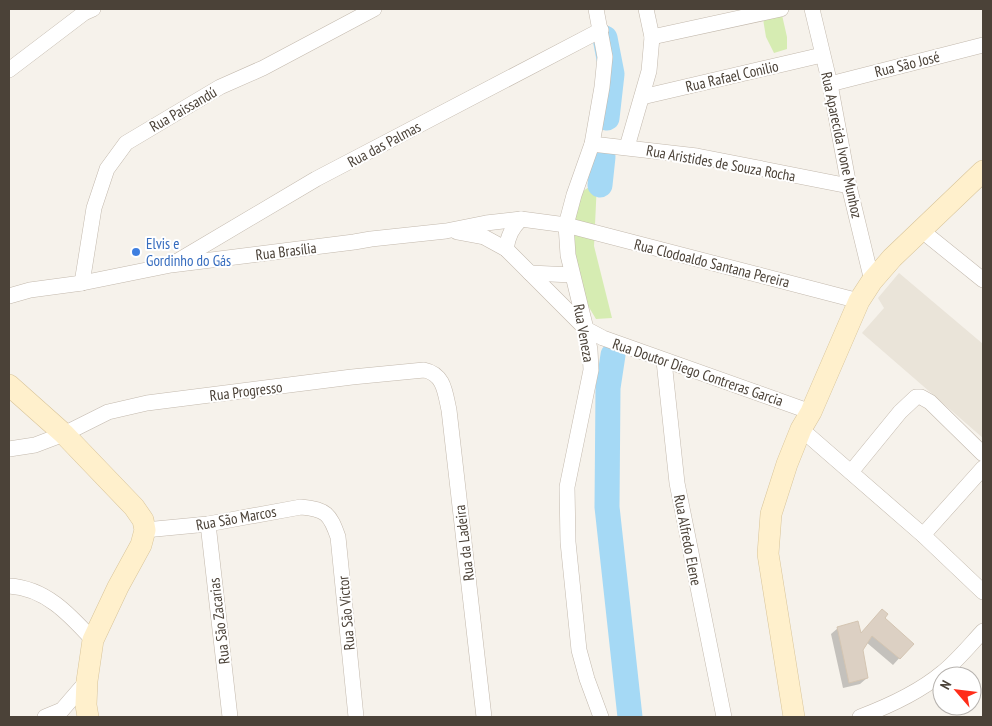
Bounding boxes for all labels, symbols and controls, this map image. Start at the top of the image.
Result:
street label: Rua São José [873,47,941,81]
street label: Rua Rafael Conilio [684,56,780,96]
street label: Rua Aparecida Ivone Munhoz [817,70,867,220]
street label: Rua Paissandú [146,82,220,136]
street label: Rua das Palmas [344,117,424,171]
street label: Rua Aristides de Souza Rocha [645,141,797,185]
place label: Elvis e Gordinho do Gás [146,234,231,270]
street label: Rua Clodoaldo Santana Pereira [632,234,792,292]
street label: Rua Brasília [254,238,318,264]
marker: Elvis e Gordinho do Gás [130,246,142,258]
street label: Rua Veneza [570,302,598,364]
street label: Rua Doutor Diego Contreras Garcia [610,334,786,410]
street label: Rua Progresso [208,377,284,405]
street label: Rua Alfredo Elene [670,493,706,587]
street label: Rua São Marcos [194,502,278,534]
street label: Rua da Ladeira [450,504,478,582]
street label: Rua São Victor [333,574,359,651]
street label: Rua São Zacarias [204,577,234,665]
north arrow [932,666,982,716]
text: N [936,677,955,692]

